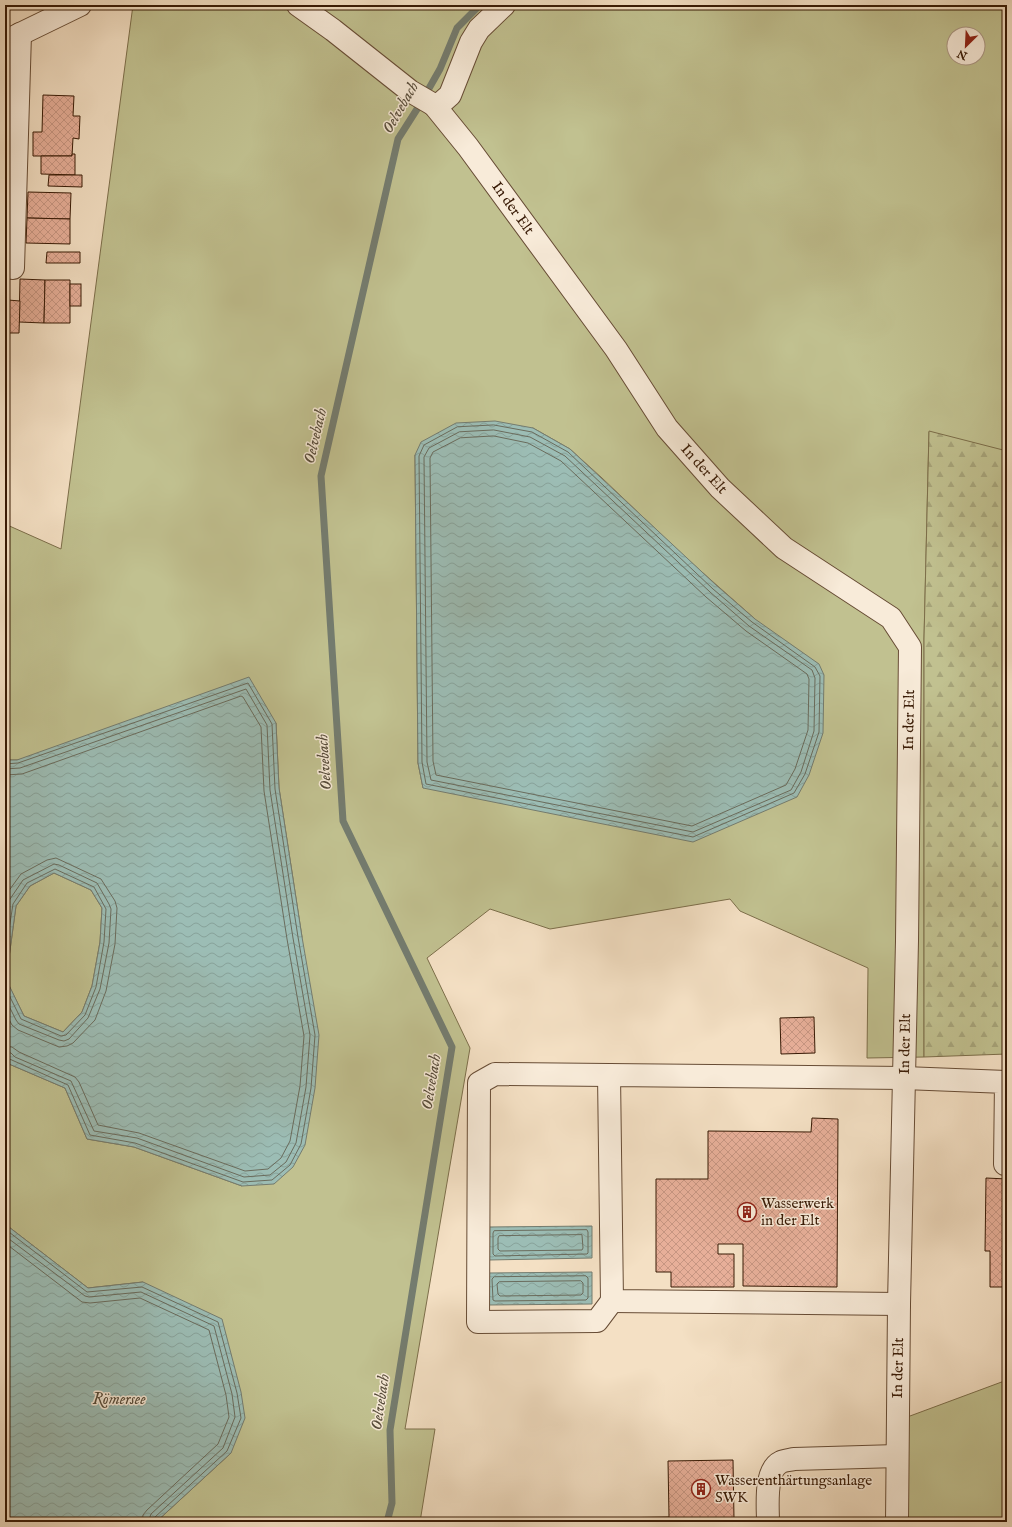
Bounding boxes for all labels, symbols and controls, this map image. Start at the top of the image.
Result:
north arrow [946,26,986,66]
text: N [955,46,970,63]
water label: Oelvebach [378,78,424,137]
street label: In der Elt [487,178,539,238]
water label: Oelvebach [300,406,332,466]
street label: In der Elt [677,440,731,498]
street label: In der Elt [899,689,919,751]
water label: Oelvebach [313,733,337,791]
street label: In der Elt [895,1013,915,1075]
water label: Oelvebach [418,1052,446,1111]
place label: Wasserwerk in der Elt [761,1194,835,1230]
building icon: Wasserwerk in der Elt [736,1201,758,1223]
street label: In der Elt [888,1337,908,1399]
water label: Oelvebach [367,1373,395,1431]
water label: Römersee [92,1390,146,1410]
place label: Wasserenthärtungsanlage SWK [715,1471,872,1507]
building icon: Wasserenthärtungsanlage SWK [690,1478,712,1500]

